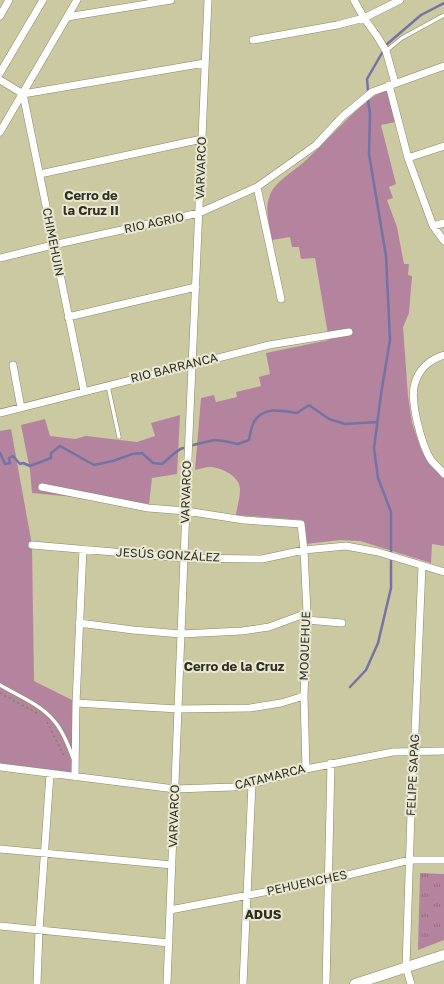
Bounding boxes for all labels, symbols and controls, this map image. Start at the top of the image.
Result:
street label: VARVARCO [192,136,209,200]
district label: Cerro de la Cruz II [63,187,119,218]
street label: CHIMEHUIN [40,206,67,277]
street label: RIO AGRIO [123,209,185,236]
street label: RIO BARRANCA [129,349,219,386]
street label: VARVARCO [177,460,194,524]
street label: JESÚS GONZÁLEZ [116,544,220,565]
street label: MOQUEHUE [296,611,313,681]
district label: Cerro de la Cruz [184,658,285,674]
street label: FELIPE SAPAG [403,734,422,816]
street label: CATAMARCA [233,761,307,793]
street label: VARVARCO [165,784,182,848]
street label: PEHUENCHES [265,867,349,898]
district label: ADUS [245,906,282,922]

